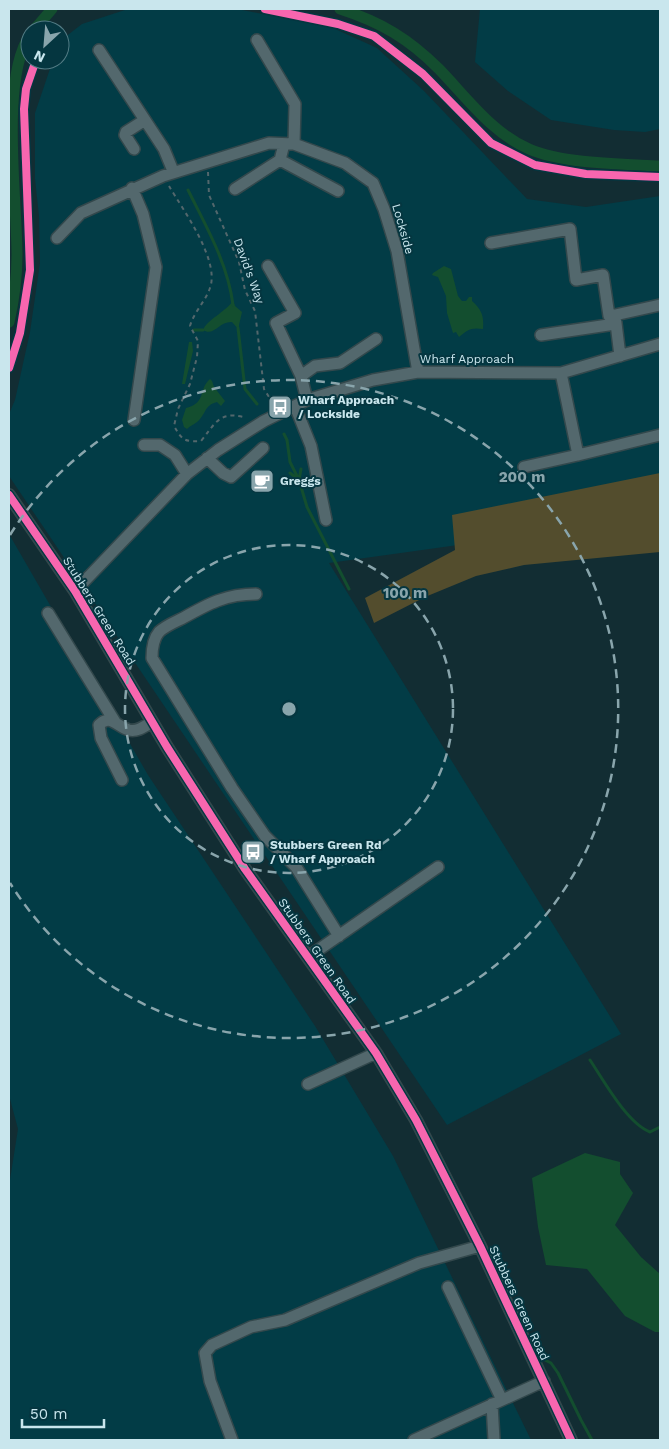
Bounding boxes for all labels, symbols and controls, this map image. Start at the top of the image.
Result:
north arrow [20,20,70,70]
text: N [31,47,47,66]
street label: Lockside [389,202,417,256]
street label: David's Way [231,236,268,306]
street label: Wharf Approach [420,352,514,366]
place label: Wharf Approach / Lockside [298,393,394,421]
bus stop icon: Wharf Approach / Lockside [267,394,293,420]
cafe icon: Greggs [249,468,275,494]
text: 200 m [499,468,545,486]
place label: Greggs [280,474,321,488]
street label: Stubbers Green Road [60,554,138,668]
text: 100 m [383,584,427,602]
centre of rings [280,700,298,718]
place label: Stubbers Green Rd / Wharf Approach [270,838,382,866]
bus stop icon: Stubbers Green Rd / Wharf Approach [240,839,266,865]
street label: Stubbers Green Road [275,896,359,1006]
street label: Stubbers Green Road [486,1243,552,1363]
scale bar [22,1396,105,1428]
text: 50 m [30,1405,67,1423]

